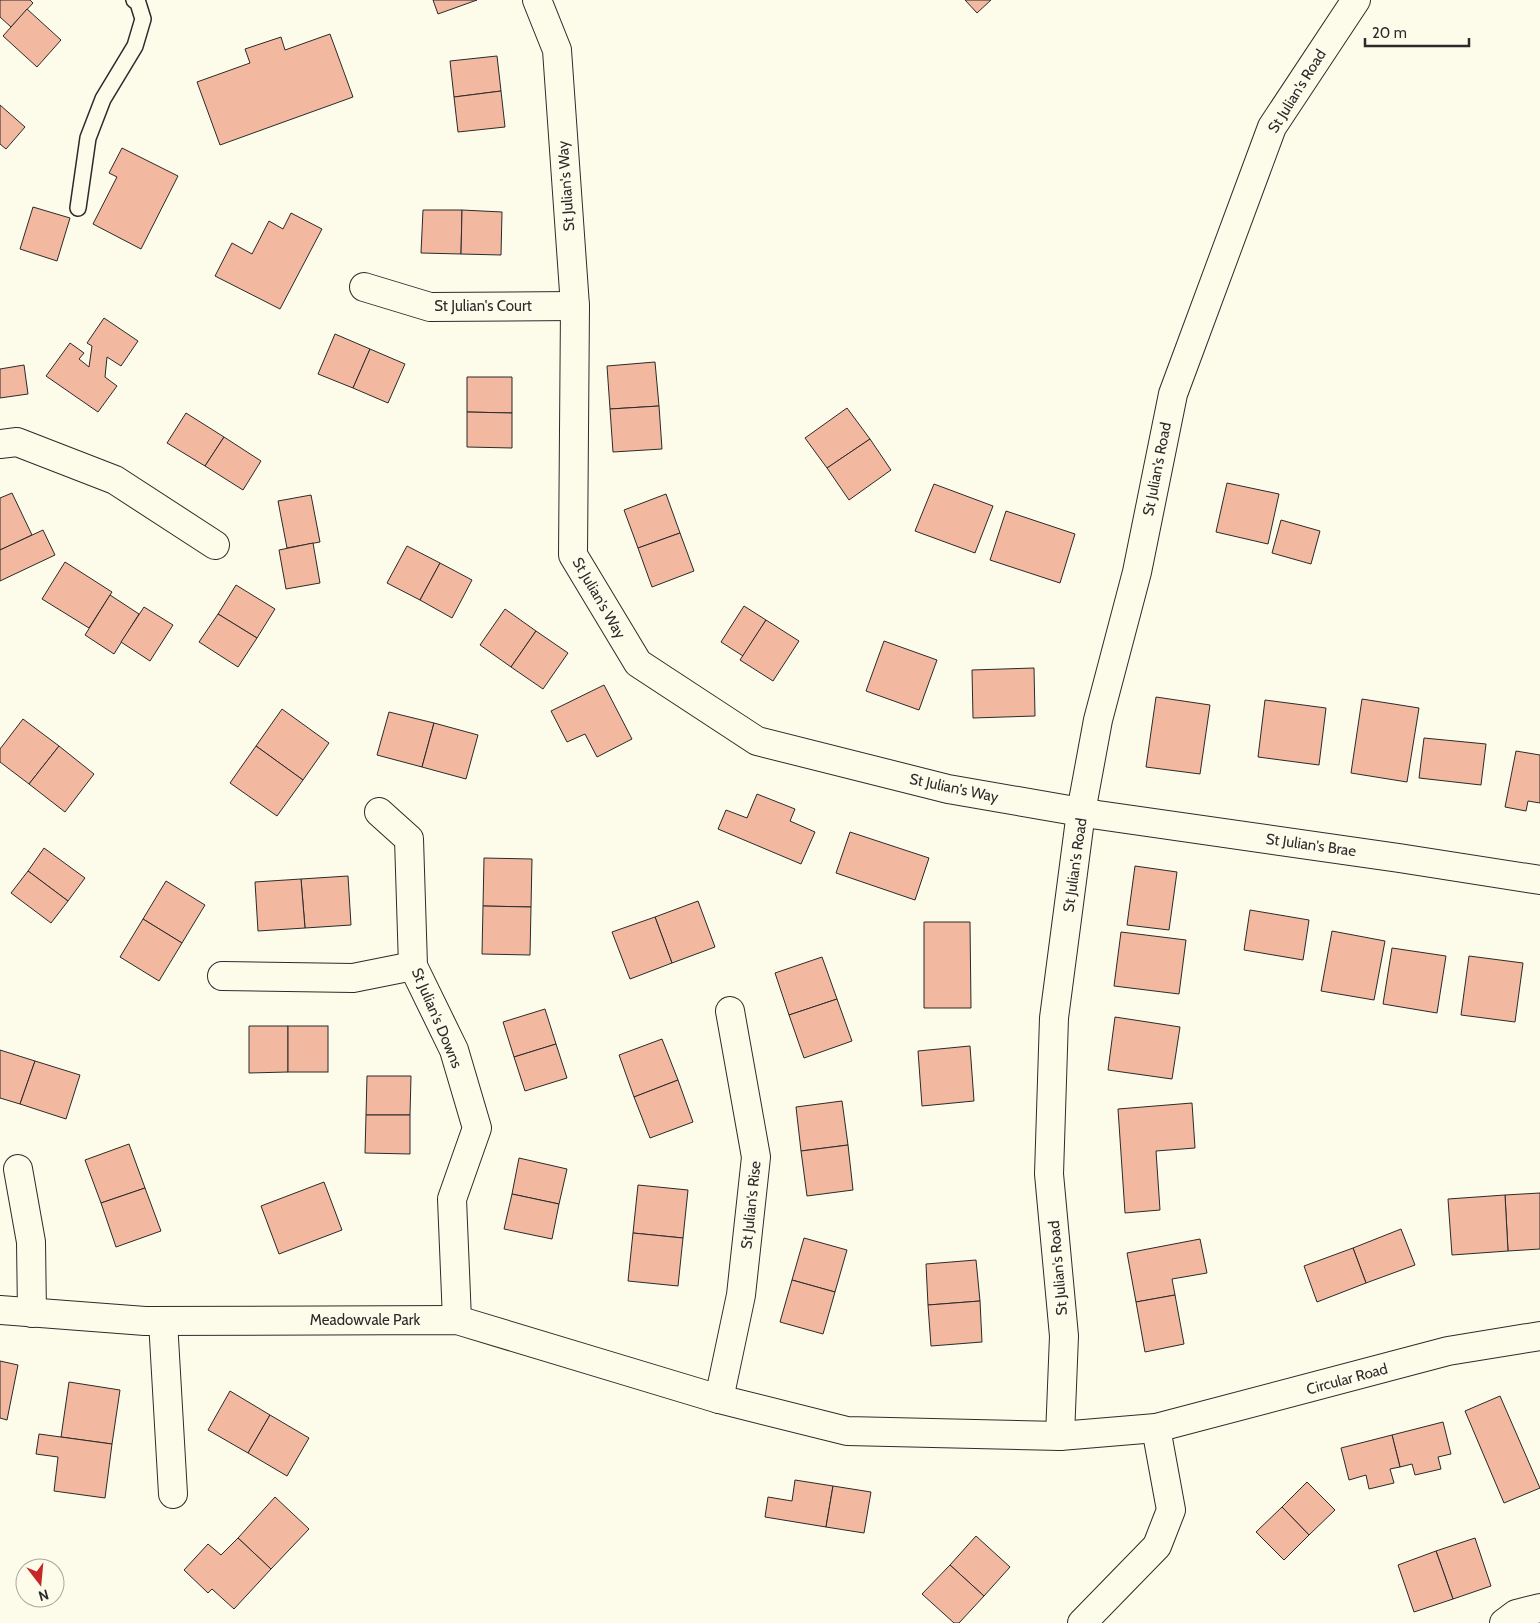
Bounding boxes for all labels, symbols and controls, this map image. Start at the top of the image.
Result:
scale bar [1365,15,1469,47]
text: 20 m [1372,24,1407,42]
street label: St Julian's Road [1264,46,1330,136]
street label: St Julian's Way [554,140,578,232]
street label: St Julian's Court [434,297,532,315]
street label: St Julian's Road [1139,421,1175,517]
street label: St Julian's Way [569,554,630,642]
street label: St Julian's Way [908,770,1001,806]
street label: St Julian's Road [1059,817,1091,913]
street label: St Julian's Brae [1265,830,1358,860]
street label: St Julian's Downs [408,965,466,1071]
street label: St Julian's Rise [737,1160,765,1250]
street label: St Julian's Road [1045,1220,1071,1316]
street label: Meadowvale Park [310,1311,420,1329]
street label: Circular Road [1304,1360,1390,1398]
north arrow [15,1558,65,1608]
text: N [36,1585,51,1606]

